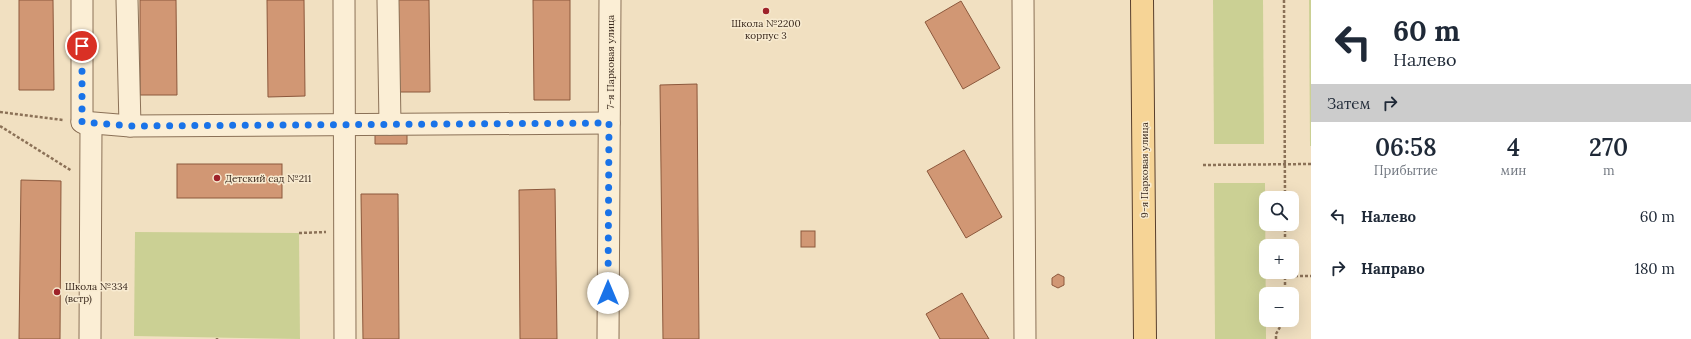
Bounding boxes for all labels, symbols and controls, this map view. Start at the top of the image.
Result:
marker: Школа №2200 корпус 3 [761,6,771,16]
text: 60 m [1393,13,1460,49]
street label: 7-я Парковая улица [604,15,617,109]
icon: left [1327,16,1379,68]
place label: Школа №2200 корпус 3 [731,17,801,42]
pin [65,29,99,63]
icon: arrive [71,35,93,57]
text: Налево [1393,48,1457,71]
icon: right [1379,92,1401,114]
text: Затем [1327,94,1371,113]
street label: 9-я Парковая улица [1138,122,1151,218]
text: 06:58 [1375,132,1437,163]
text: 4 [1507,132,1520,163]
text: 270 [1589,132,1628,163]
text: Прибытие [1374,162,1438,179]
text: мин [1501,162,1526,179]
text: m [1603,162,1615,179]
place label: Детский сад №211 [225,172,312,185]
marker: Детский сад №211 [212,173,222,183]
map controls [1259,191,1299,327]
button: search [1259,191,1299,231]
icon: left [1327,205,1349,227]
text: Налево [1361,207,1416,226]
text: 60 m [1640,207,1675,226]
button: + [1259,239,1299,279]
icon: right [1327,257,1349,279]
text: Направо [1361,259,1425,278]
text: 180 m [1634,259,1675,278]
position arrow [587,272,629,314]
place label: Школа №334 (встр) [65,280,129,305]
marker: Школа №334 (встр) [52,287,62,297]
button: − [1259,287,1299,327]

